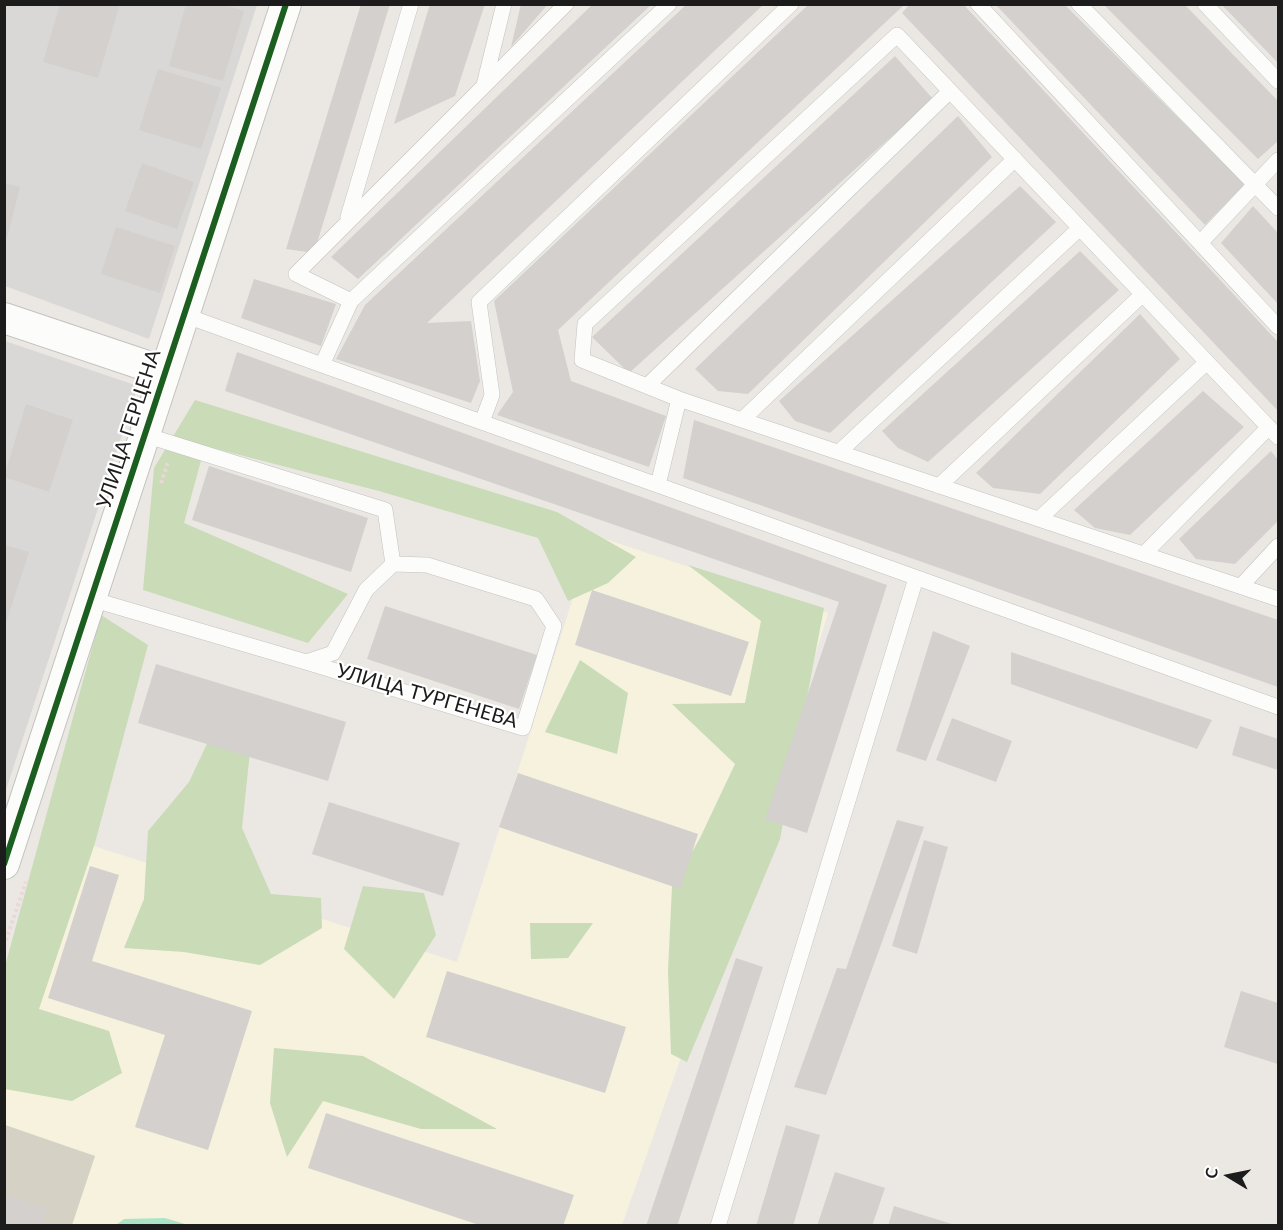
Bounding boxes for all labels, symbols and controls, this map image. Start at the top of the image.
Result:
street label: УЛИЦА ГЕРЦЕНА [92,347,166,511]
street label: УЛИЦА ТУРГЕНЕВА [334,659,520,733]
north arrow [1199,1146,1259,1206]
text: С [1201,1166,1221,1180]

